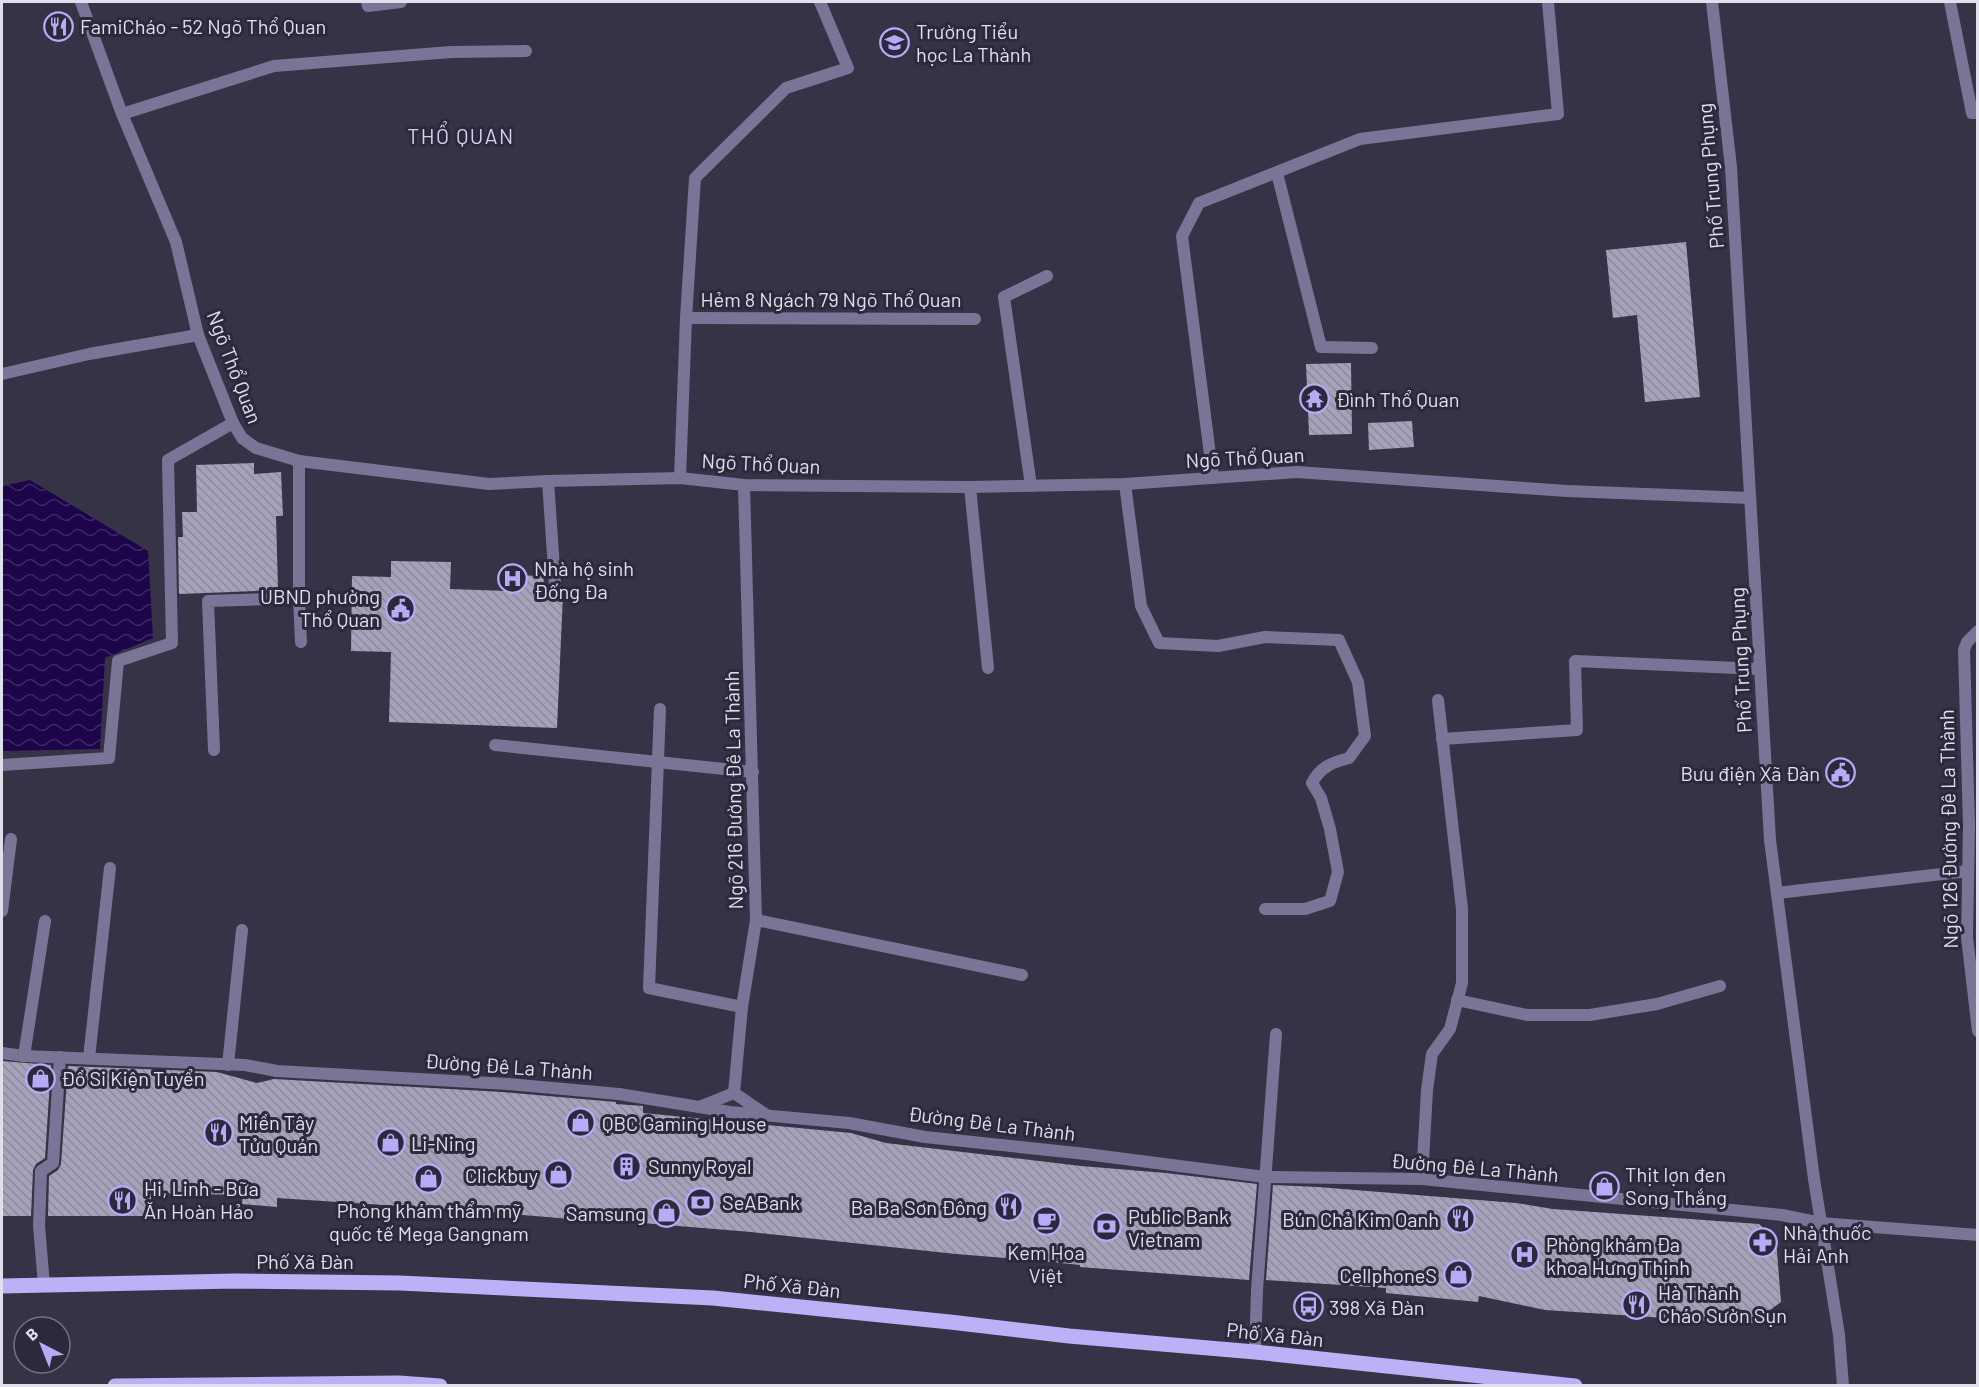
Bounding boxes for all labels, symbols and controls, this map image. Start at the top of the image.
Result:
restaurant icon: FamiCháo - 52 Ngõ Thổ Quan [43,10,75,42]
place label: FamiCháo - 52 Ngõ Thổ Quan [80,14,326,38]
place label: Trường Tiểu học La Thành [916,19,1031,66]
school or university icon: Trường Tiểu học La Thành [879,26,911,58]
street label: Phố Trung Phụng [1692,102,1728,250]
district label: THỔ QUAN [407,121,515,148]
street label: Hẻm 8 Ngách 79 Ngõ Thổ Quan [701,287,961,311]
street label: Ngõ Thổ Quan [202,307,268,427]
temple icon: Đình Thổ Quan [1299,383,1331,415]
place label: Đình Thổ Quan [1336,387,1459,411]
street label: Ngõ Thổ Quan [1185,442,1305,472]
street label: Ngõ Thổ Quan [701,448,821,478]
place label: Nhà hộ sinh Đống Đa [534,556,634,603]
hospital icon: Nhà hộ sinh Đống Đa [497,563,529,595]
place label: UBND phường Thổ Quan [260,584,380,631]
street label: Phố Trung Phụng [1724,587,1756,733]
public building icon: UBND phường Thổ Quan [385,592,417,624]
street label: Ngõ 216 Đường Đê La Thành [719,670,747,910]
street label: Ngõ 126 Đường Đê La Thành [1934,709,1962,949]
public building icon: Bưu điện Xã Đàn [1825,757,1857,789]
place label: Bưu điện Xã Đàn [1680,761,1820,785]
street label: Đường Đê La Thành [424,1048,594,1084]
shop icon: Đồ Si Kiện Tuyển [24,1062,56,1094]
place label: Đồ Si Kiện Tuyển [61,1066,204,1090]
street label: Đường Đê La Thành [907,1101,1077,1145]
shop icon: QBC Gaming House [565,1107,597,1139]
place label: Miền Tây Tửu Quán [239,1110,318,1157]
place label: QBC Gaming House [602,1111,767,1135]
restaurant icon: Miền Tây Tửu Quán [202,1117,234,1149]
shop icon: Li-Ning [374,1127,406,1159]
place label: Li-Ning [411,1131,475,1155]
street label: Đường Đê La Thành [1390,1148,1560,1186]
building icon: Sunny Royal [611,1150,643,1182]
place label: Sunny Royal [648,1154,752,1178]
shop icon: Clickbuy [543,1159,575,1191]
place label: Thịt lợn đen Song Thắng [1625,1162,1727,1209]
shop icon: Phòng khám thẩm mỹ quốc tế Mega Gangnam [413,1163,445,1195]
place label: Clickbuy [465,1163,538,1187]
shop icon: Thịt lợn đen Song Thắng [1588,1170,1620,1202]
place label: Hi, Linh - Bữa Ăn Hoàn Hảo [144,1176,259,1223]
restaurant icon: Hi, Linh - Bữa Ăn Hoàn Hảo [107,1184,139,1216]
bank icon: SeABank [685,1186,717,1218]
place label: SeABank [722,1190,800,1214]
restaurant icon: Ba Ba Sơn Đông [992,1191,1024,1223]
place label: Ba Ba Sơn Đông [851,1195,987,1219]
shop icon: Samsung [651,1197,683,1229]
place label: Phòng khám thẩm mỹ quốc tế Mega Gangnam [329,1198,529,1245]
place label: Samsung [566,1201,646,1225]
restaurant icon: Bún Chả Kim Oanh [1444,1203,1476,1235]
place label: Public Bank Vietnam [1128,1204,1229,1251]
cafe icon: Kem Hoa Việt [1030,1205,1062,1237]
place label: Bún Chả Kim Oanh [1282,1207,1439,1231]
bank icon: Public Bank Vietnam [1091,1211,1123,1243]
place label: Nhà thuốc Hải Anh [1783,1220,1871,1267]
pharmacy icon: Nhà thuốc Hải Anh [1746,1227,1778,1259]
place label: Phòng khám Đa khoa Hưng Thịnh [1546,1232,1690,1279]
hospital icon: Phòng khám Đa khoa Hưng Thịnh [1509,1239,1541,1271]
place label: Kem Hoa Việt [1007,1240,1085,1287]
street label: Phố Xã Đàn [256,1249,354,1273]
shop icon: CellphoneS [1442,1259,1474,1291]
place label: CellphoneS [1339,1263,1437,1287]
street label: Phố Xã Đàn [742,1268,842,1302]
place label: Hà Thành Cháo Sườn Sụn [1658,1280,1787,1327]
restaurant icon: Hà Thành Cháo Sườn Sụn [1621,1288,1653,1320]
bus stop icon: 398 Xã Đàn [1292,1291,1324,1323]
place label: 398 Xã Đàn [1329,1295,1424,1319]
north arrow [12,1315,72,1375]
street label: Phố Xã Đàn [1225,1317,1325,1351]
text: B [22,1323,42,1344]

